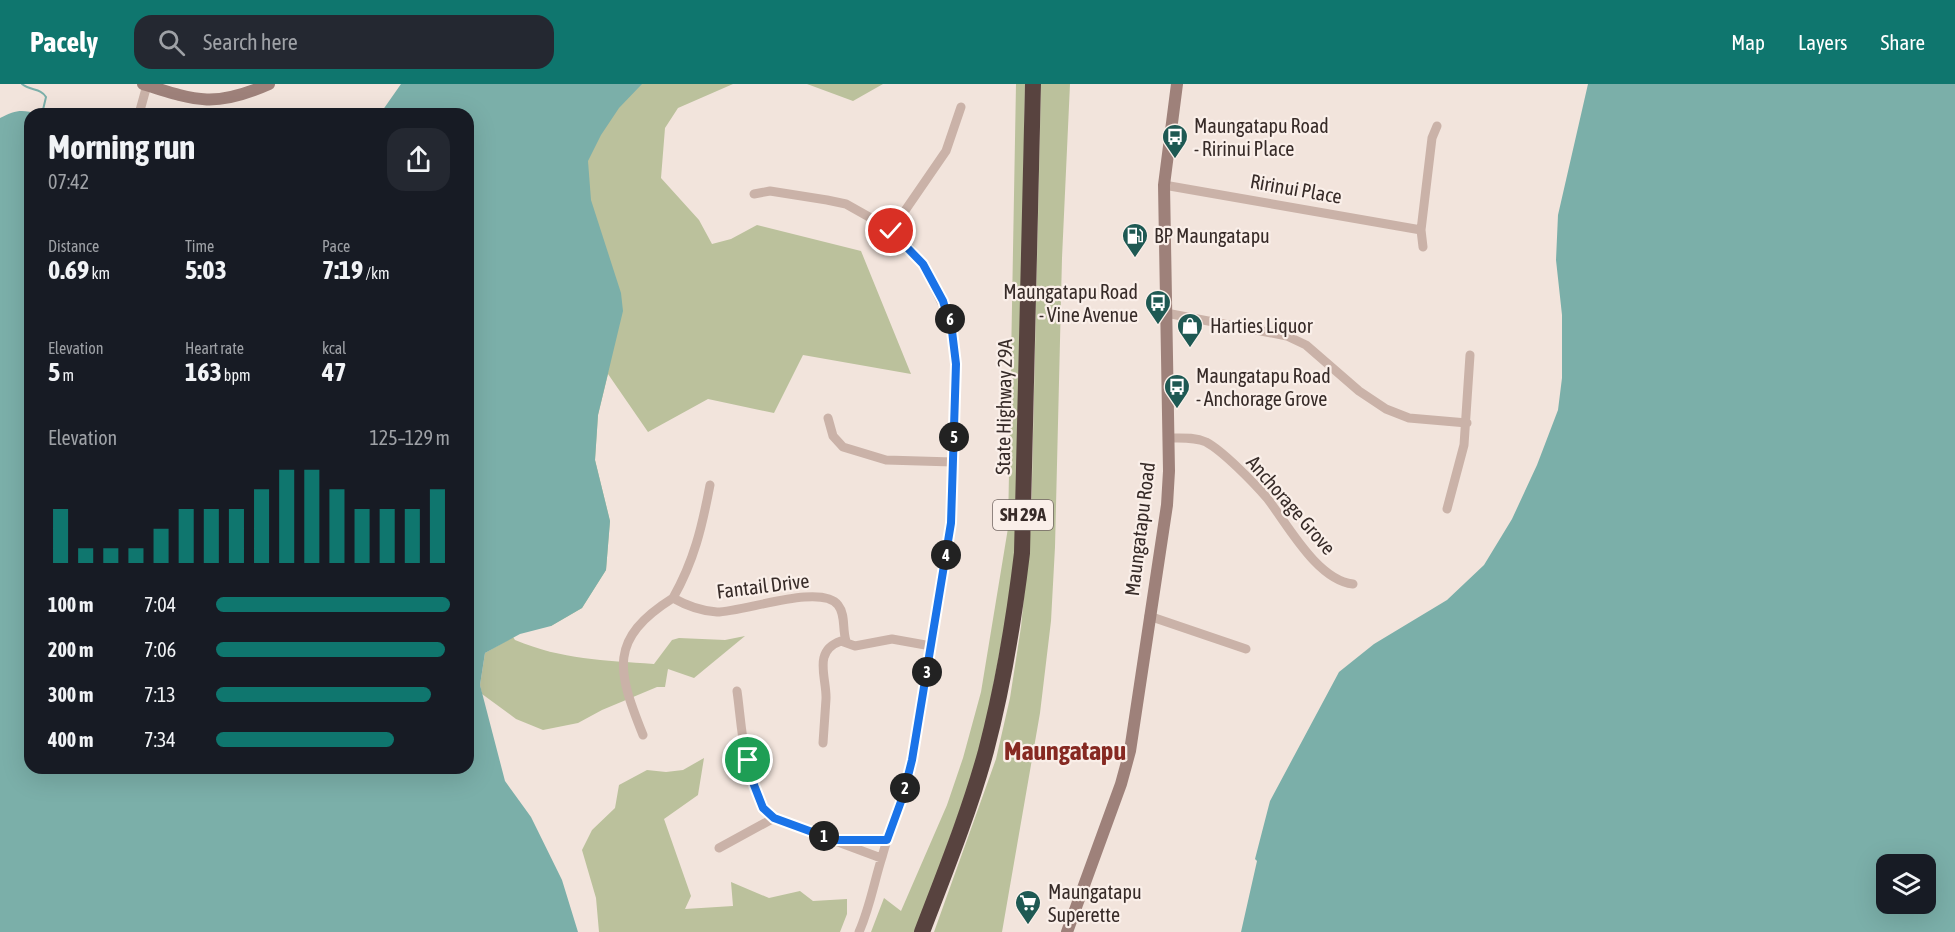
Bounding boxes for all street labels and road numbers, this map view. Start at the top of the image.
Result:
street label: Ririnui Place [1248,169,1344,208]
street label: State Highway 29A [991,339,1016,475]
street label: Anchorage Grove [1242,450,1341,559]
street label: Maungatapu Road [1120,461,1159,597]
road number: SH 29A [993,500,1053,530]
street label: Fantail Drive [715,568,811,603]

